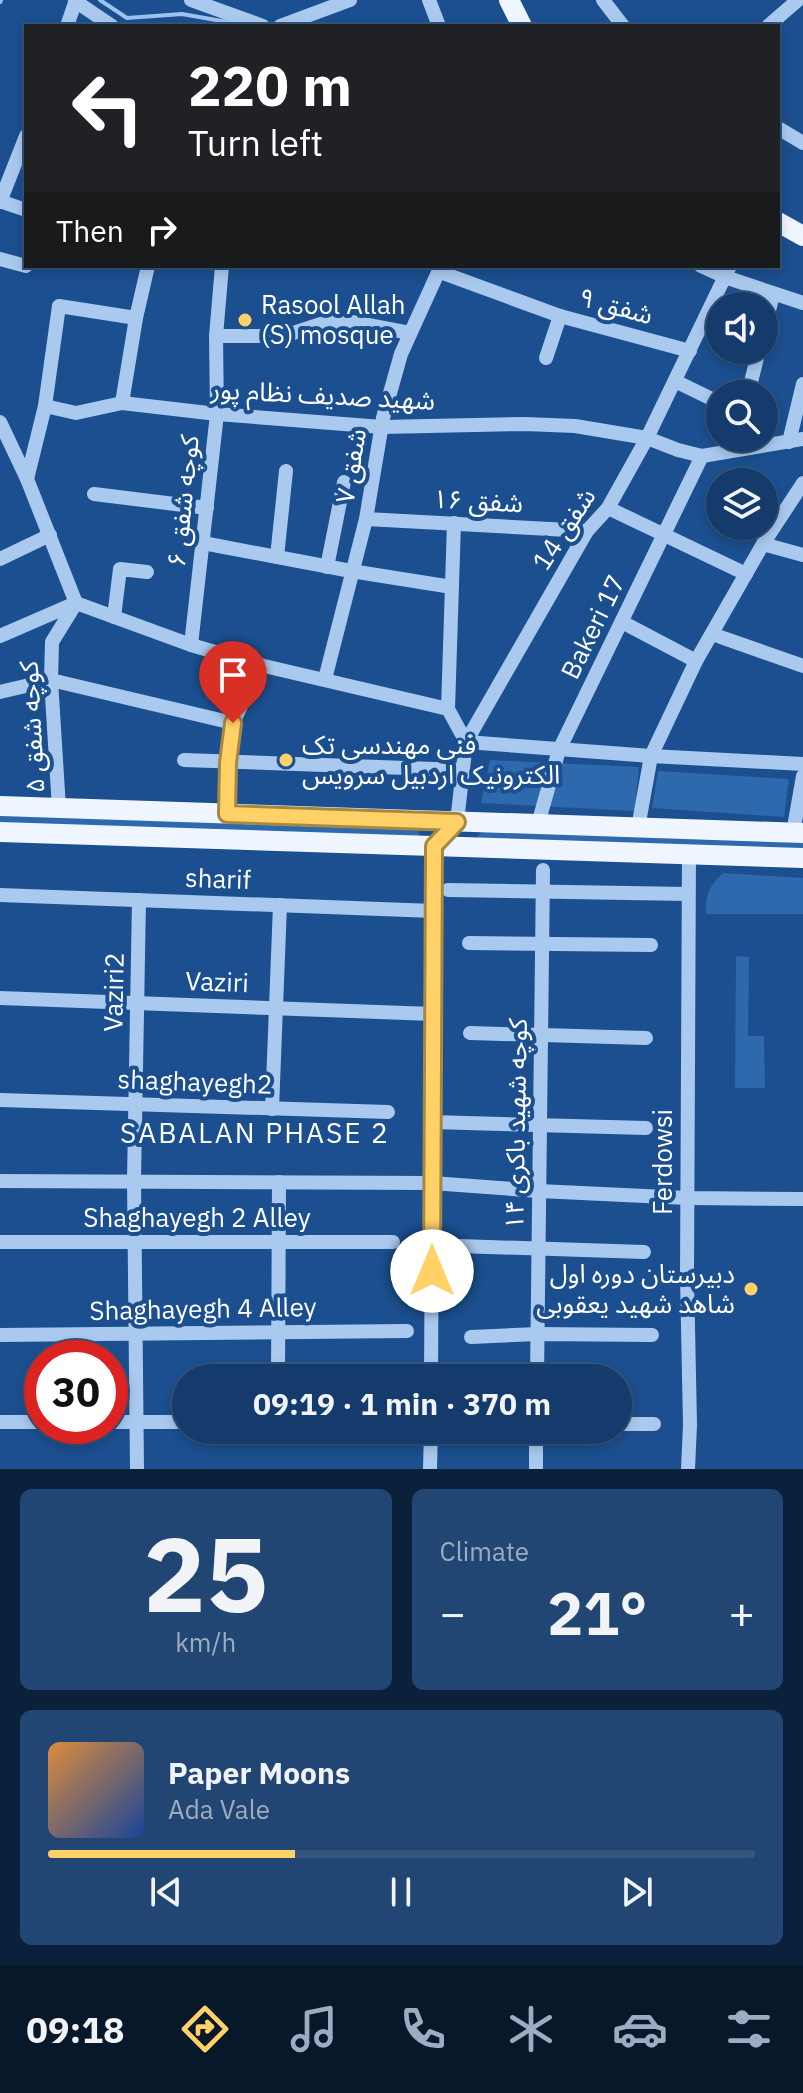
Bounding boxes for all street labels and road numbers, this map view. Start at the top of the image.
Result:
street label: شفق ۹ [576,279,657,331]
street label: شهید صدیف نظام پور [209,371,436,421]
street label: شفق ۷ [327,426,373,506]
street label: کوچه شفق ۶ [158,433,207,569]
street label: شفق ۱۶ [432,481,524,519]
street label: شفق 14 [524,481,602,576]
street label: Bakeri 17 [552,569,632,684]
street label: کوچه شفق ۵ [11,660,53,794]
street label: sharif [185,860,251,896]
street label: Vaziri2 [95,952,131,1032]
street label: Vaziri [185,963,249,999]
street label: کوچه شهید باکری ۱۴ [496,1018,535,1230]
street label: shaghayegh2 [117,1061,273,1101]
street label: Ferdowsi [645,1109,679,1215]
street label: Shaghayegh 2 Alley [83,1200,311,1234]
street label: Shaghayegh 4 Alley [89,1289,317,1327]

